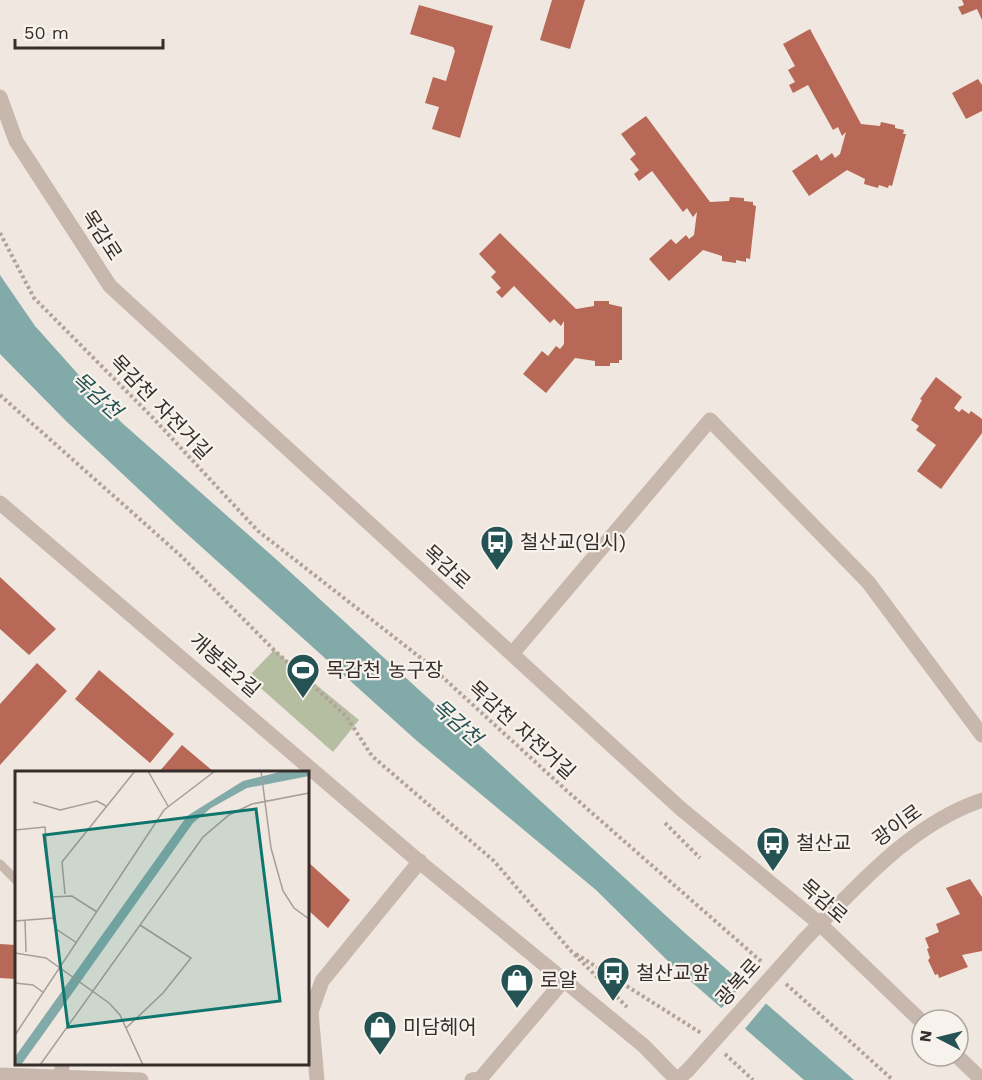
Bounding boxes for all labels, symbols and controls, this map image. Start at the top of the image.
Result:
scale bar [15,12,164,50]
text: 50 m [24,22,69,43]
street label: 목감로 [77,205,127,265]
street label: 목감천 자전거길 [105,350,217,464]
water label: 목감천 [67,366,129,425]
bus stop icon: 철산교(임시) [479,524,515,571]
place label: 철산교(임시) [520,530,626,554]
street label: 목감로 [418,540,476,594]
street label: 개봉로2길 [185,628,265,702]
sports icon: 목감천 농구장 [285,652,321,699]
place label: 목감천 농구장 [326,658,443,682]
street label: 목감천 자전거길 [464,676,580,784]
water label: 목감천 [427,693,489,752]
inset map [15,771,309,1065]
street label: 광이로 [868,799,926,851]
bus stop icon: 철산교 [755,825,791,872]
place label: 철산교 [796,831,851,855]
street label: 목감로 [795,874,853,928]
street label: 광복로 [711,953,765,1011]
bus stop icon: 철산교앞 [595,955,631,1002]
place label: 철산교앞 [636,961,710,985]
shop icon: 로얄 [499,962,535,1009]
place label: 로얄 [540,968,577,992]
north arrow [910,1008,970,1068]
shop icon: 미담헤어 [362,1009,398,1056]
place label: 미담헤어 [403,1015,477,1039]
text: N [915,1029,936,1043]

